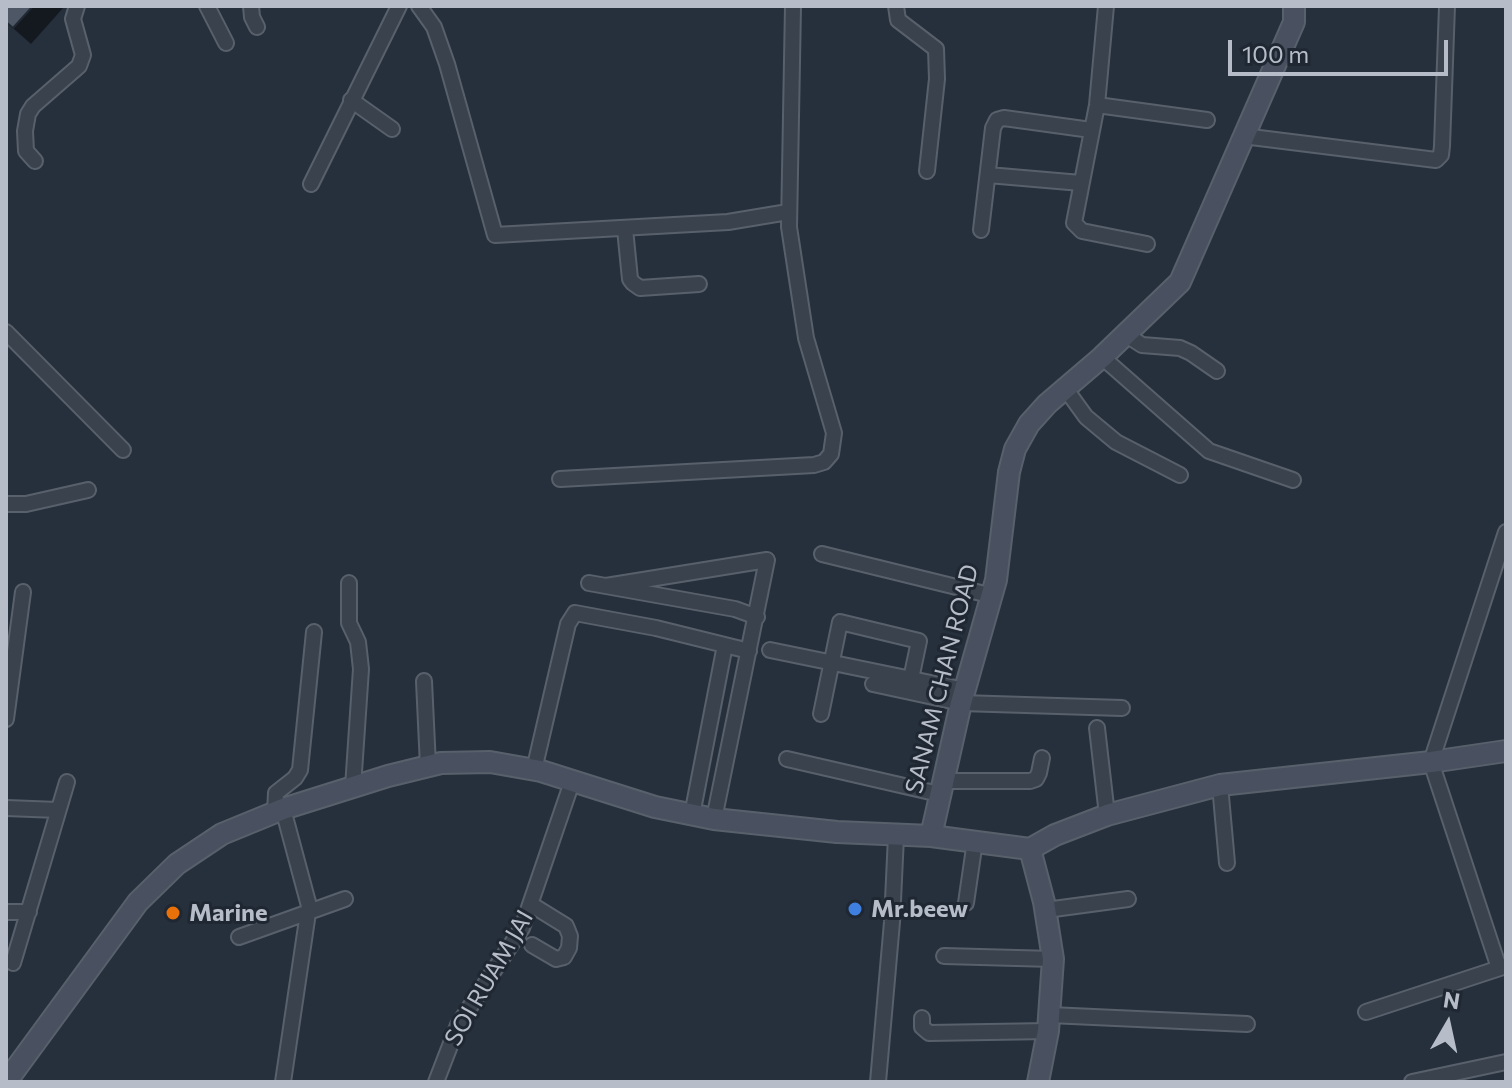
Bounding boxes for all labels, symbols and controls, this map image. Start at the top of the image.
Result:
scale bar [1232,24,1452,74]
text: 100 m [1242,39,1309,68]
street label: SANAM CHAN ROAD [900,561,984,797]
place label: Mr.beew [871,895,968,923]
place label: Marine [189,899,268,927]
marker: Mr.beew [846,900,864,918]
marker: Marine [164,904,182,922]
street label: SOI RUAM JAI [439,905,539,1051]
north arrow [1408,984,1488,1064]
text: N [1442,985,1462,1014]

